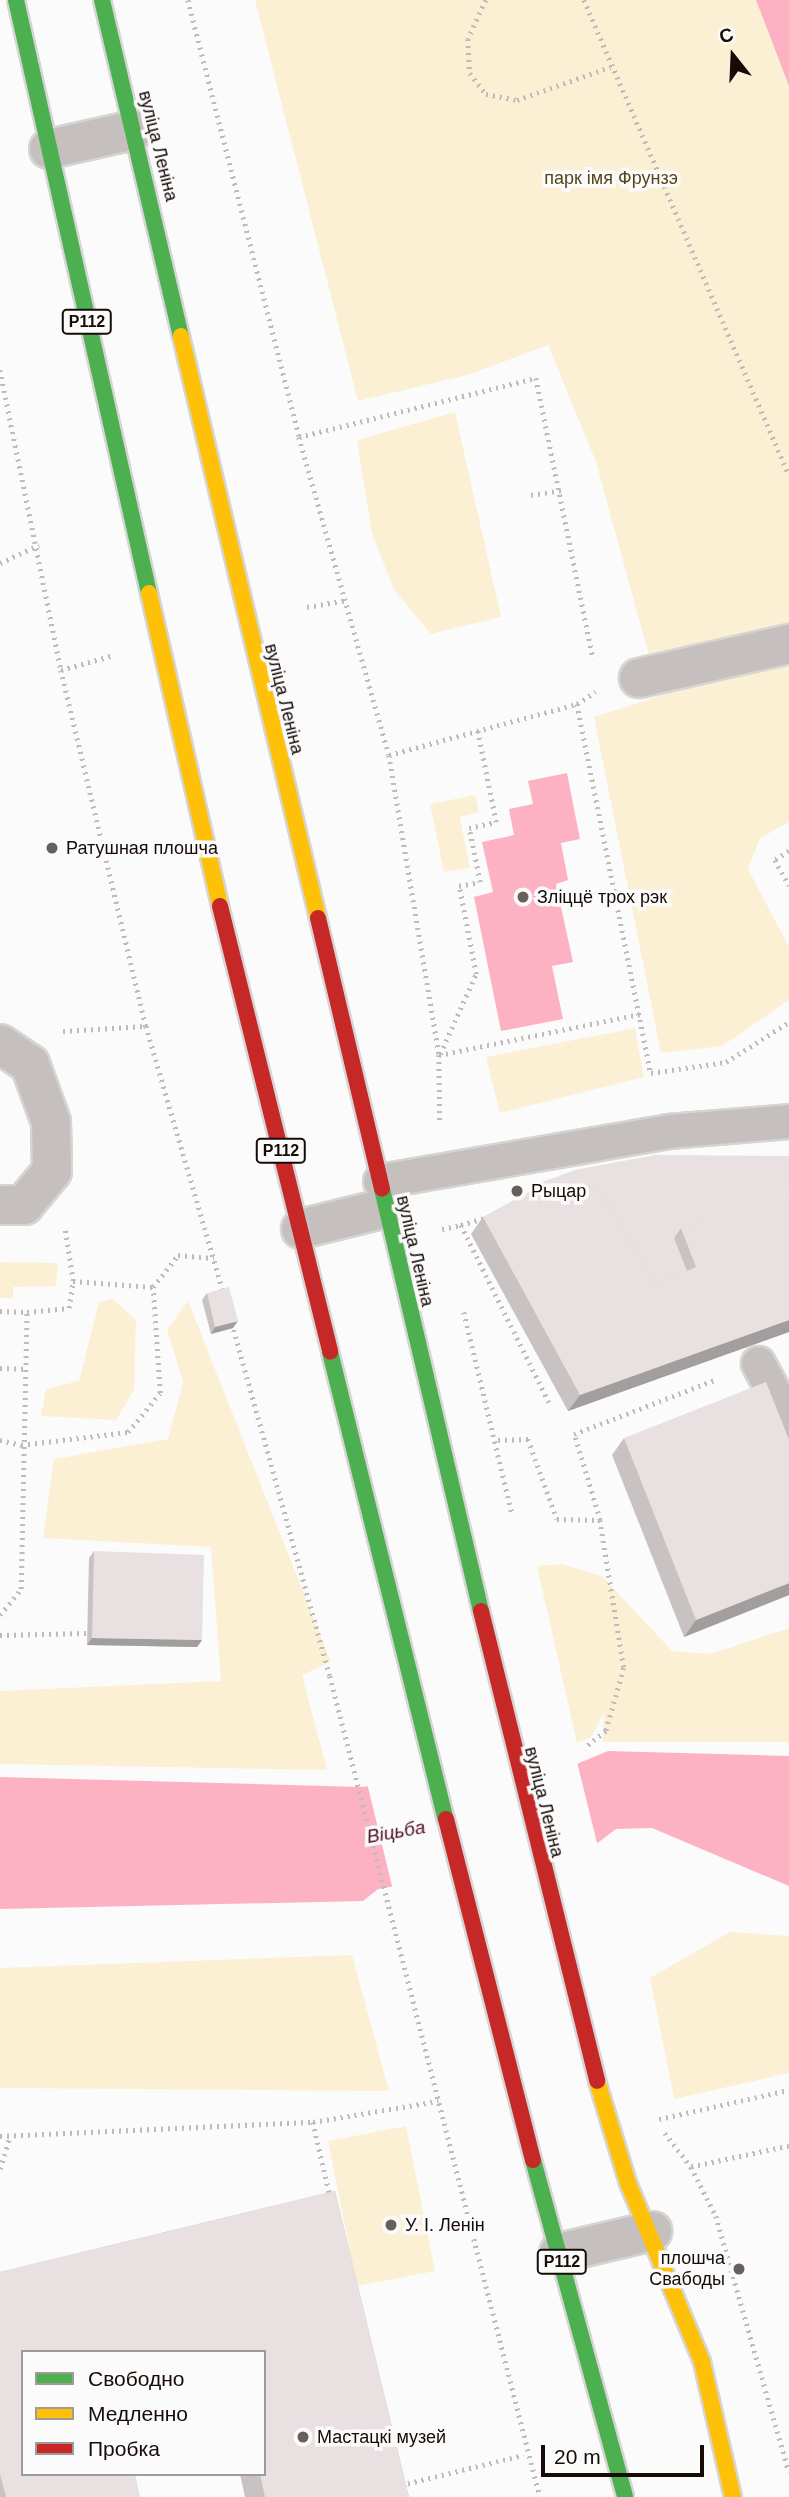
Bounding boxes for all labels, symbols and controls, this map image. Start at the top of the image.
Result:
north arrow [698,21,768,91]
text: С [717,23,736,48]
street label: вуліца Леніна [134,88,182,204]
park label: парк імя Фрунзэ [544,167,678,189]
road number: Р112 [61,310,113,334]
street label: вуліца Леніна [260,641,308,757]
place label: Ратушная плошча [66,837,218,859]
marker: Ратушная плошча [44,840,60,856]
place label: Зліццё трох рэк [537,886,667,908]
marker: Зліццё трох рэк [515,889,531,905]
road number: Р112 [255,1138,307,1163]
place label: Рыцар [531,1180,586,1202]
marker: Рыцар [509,1183,525,1199]
street label: вуліца Леніна [392,1193,438,1309]
street label: вуліца Леніна [520,1744,568,1860]
water label: Віцьба [365,1816,427,1848]
place label: У. І. Ленін [405,2214,485,2236]
marker: У. І. Ленін [383,2217,399,2233]
place label: плошча Свабоды [649,2248,725,2290]
road number: Р112 [536,2250,588,2274]
marker: плошча Свабоды [731,2261,747,2277]
legend [21,2350,266,2476]
text: Свободно [88,2367,185,2390]
text: Медленно [88,2402,188,2425]
place label: Мастацкі музей [317,2426,446,2448]
marker: Мастацкі музей [295,2429,311,2445]
scale bar [544,2430,707,2474]
text: Пробка [88,2437,160,2460]
text: 20 m [554,2445,601,2468]

